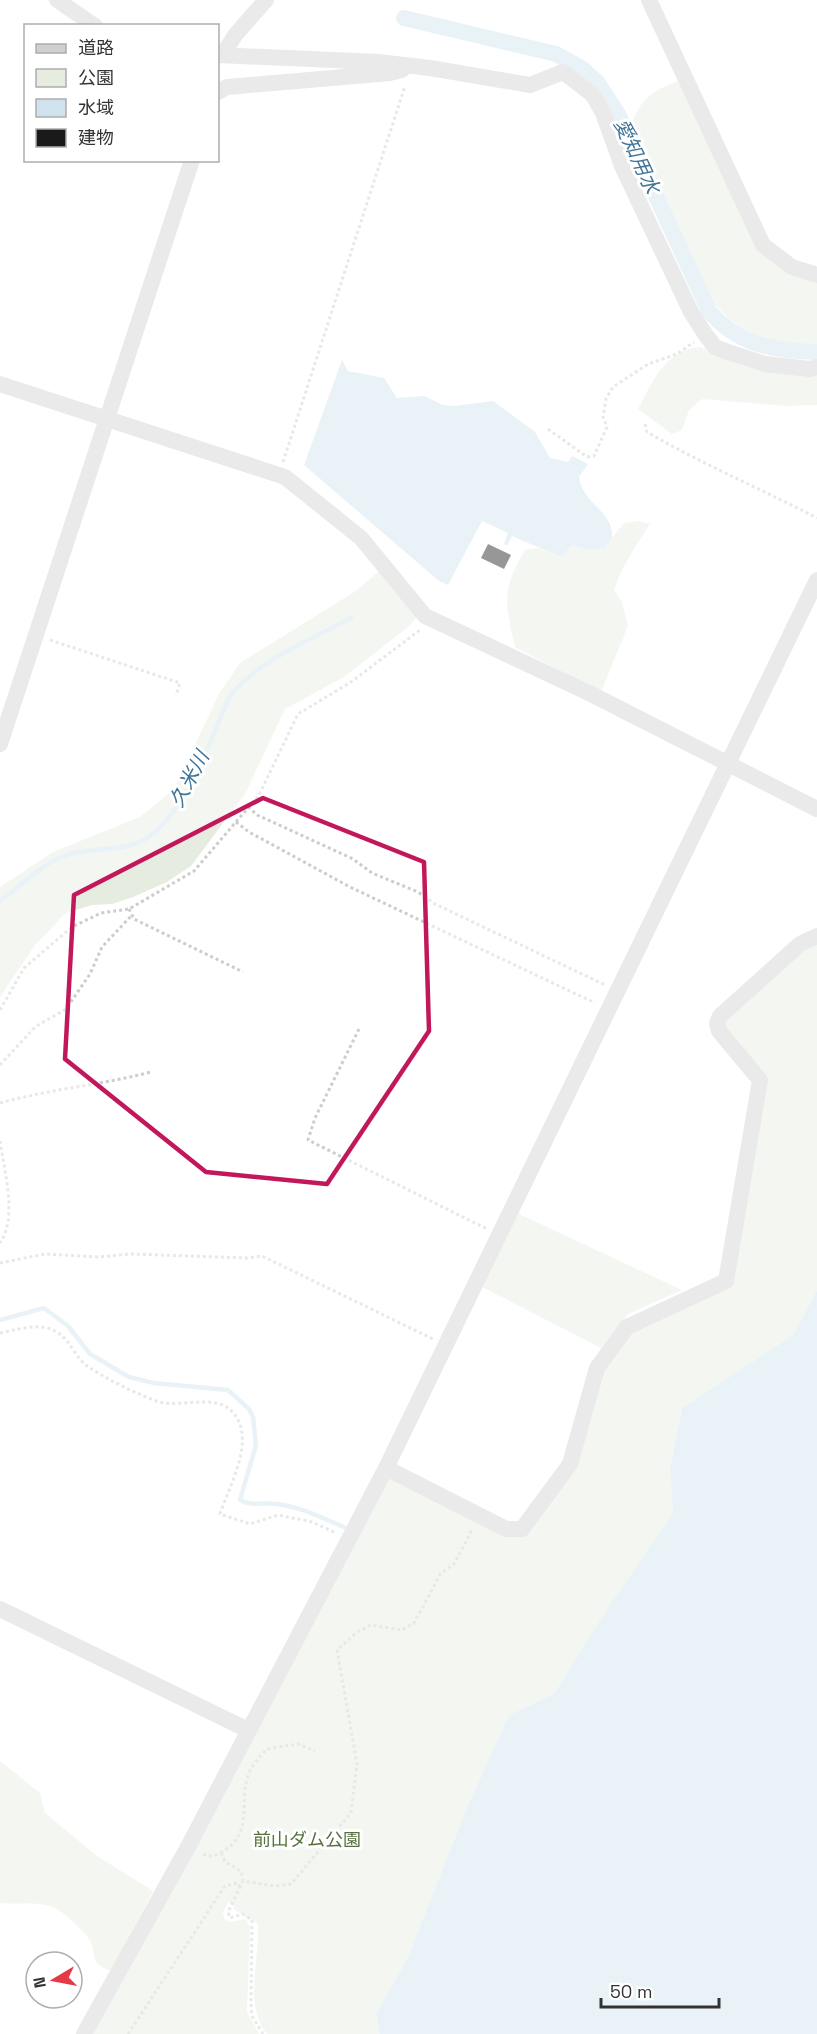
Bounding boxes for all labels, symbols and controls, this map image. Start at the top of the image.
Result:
legend [24,24,219,162]
text: 道路 [78,36,114,59]
text: 公園 [78,66,114,89]
text: 水域 [78,96,114,119]
water label: 愛知用水 [608,114,667,200]
text: 建物 [78,126,114,149]
water label: 久米川 [163,745,216,812]
park label: 前山ダム公園 [253,1828,361,1851]
north arrow [24,1950,84,2010]
scale bar [601,1971,720,2009]
text: N [28,1975,51,1990]
text: 50 m [610,1980,652,2003]

